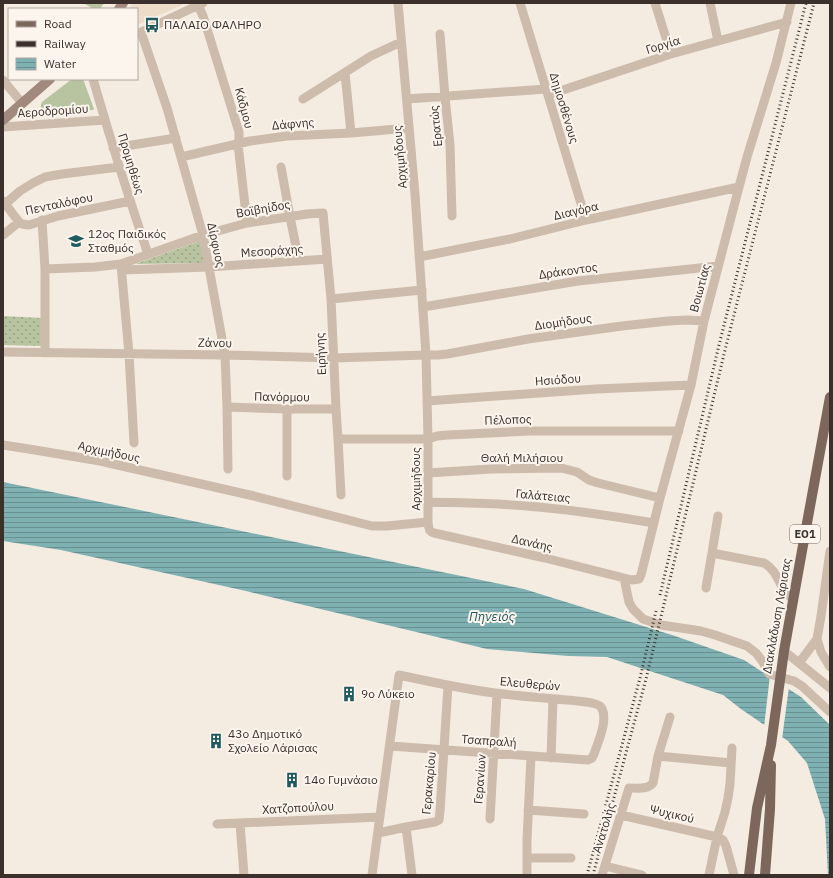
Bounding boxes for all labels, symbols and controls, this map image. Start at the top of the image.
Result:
legend [8,8,138,80]
text: Road [44,16,72,31]
bus stop icon: ΠΑΛΑΙΟ ΦΑΛΗΡΟ [143,16,161,34]
place label: ΠΑΛΑΙΟ ΦΑΛΗΡΟ [164,17,261,32]
street label: Γοργία [644,32,682,57]
text: Railway [44,36,86,51]
text: Water [44,56,77,71]
street label: Δημοσθένους [547,70,582,145]
street label: Κάδμου [232,86,257,130]
street label: Αεροδρομίου [17,101,89,120]
street label: Ερατώς [426,104,445,148]
street label: Δάφνης [271,114,315,133]
street label: Αρχιμήδους [389,125,410,189]
street label: Προμηθέως [115,132,148,196]
street label: Πενταλόφου [24,189,94,218]
street label: Βοϊβηίδος [235,196,291,221]
street label: Διαγόρα [552,198,600,223]
street label: Δίρφυος [204,221,229,269]
place label: 12ος Παιδικός Σταθμός [88,226,166,255]
school or university icon: 12ος Παιδικός Σταθμός [67,232,85,250]
street label: Μεσοράχης [240,241,304,260]
street label: Δράκοντος [537,259,599,282]
street label: Βοιωτίας [686,262,713,314]
street label: Διομήδους [533,310,593,333]
street label: Ειρήνης [312,332,329,376]
street label: Ζάνου [198,335,232,350]
street label: Ησιόδου [534,370,581,389]
street label: Πανόρμου [254,389,310,404]
street label: Πέλοπος [484,411,532,428]
street label: Αρχιμήδους [77,438,142,465]
street label: Αρχιμήδους [408,447,423,511]
street label: Θαλή Μιλήσιου [481,450,563,465]
street label: Γαλάτειας [515,486,571,505]
road number: ΕΟ1 [790,525,820,543]
street label: Δανάης [510,530,554,555]
street label: Διακλάδωση Λάρισας [759,557,794,675]
water label: Πηνειός [469,608,516,625]
street label: Ελευθερών [499,673,561,694]
building icon: 9ο Λύκειο [340,685,358,703]
place label: 9ο Λύκειο [361,686,415,701]
place label: 43ο Δημοτικό Σχολείο Λάρισας [228,726,318,755]
street label: Τσαπραλή [461,731,517,750]
building icon: 43ο Δημοτικό Σχολείο Λάρισας [207,732,225,750]
street label: Γερακαρίου [418,751,439,815]
street label: Γερανίων [470,754,489,804]
building icon: 14ο Γυμνάσιο [283,771,301,789]
place label: 14ο Γυμνάσιο [304,772,378,787]
street label: Χατζοπούλου [262,798,334,817]
street label: Ανατολής [589,801,618,855]
street label: Ψυχικού [648,801,696,826]

